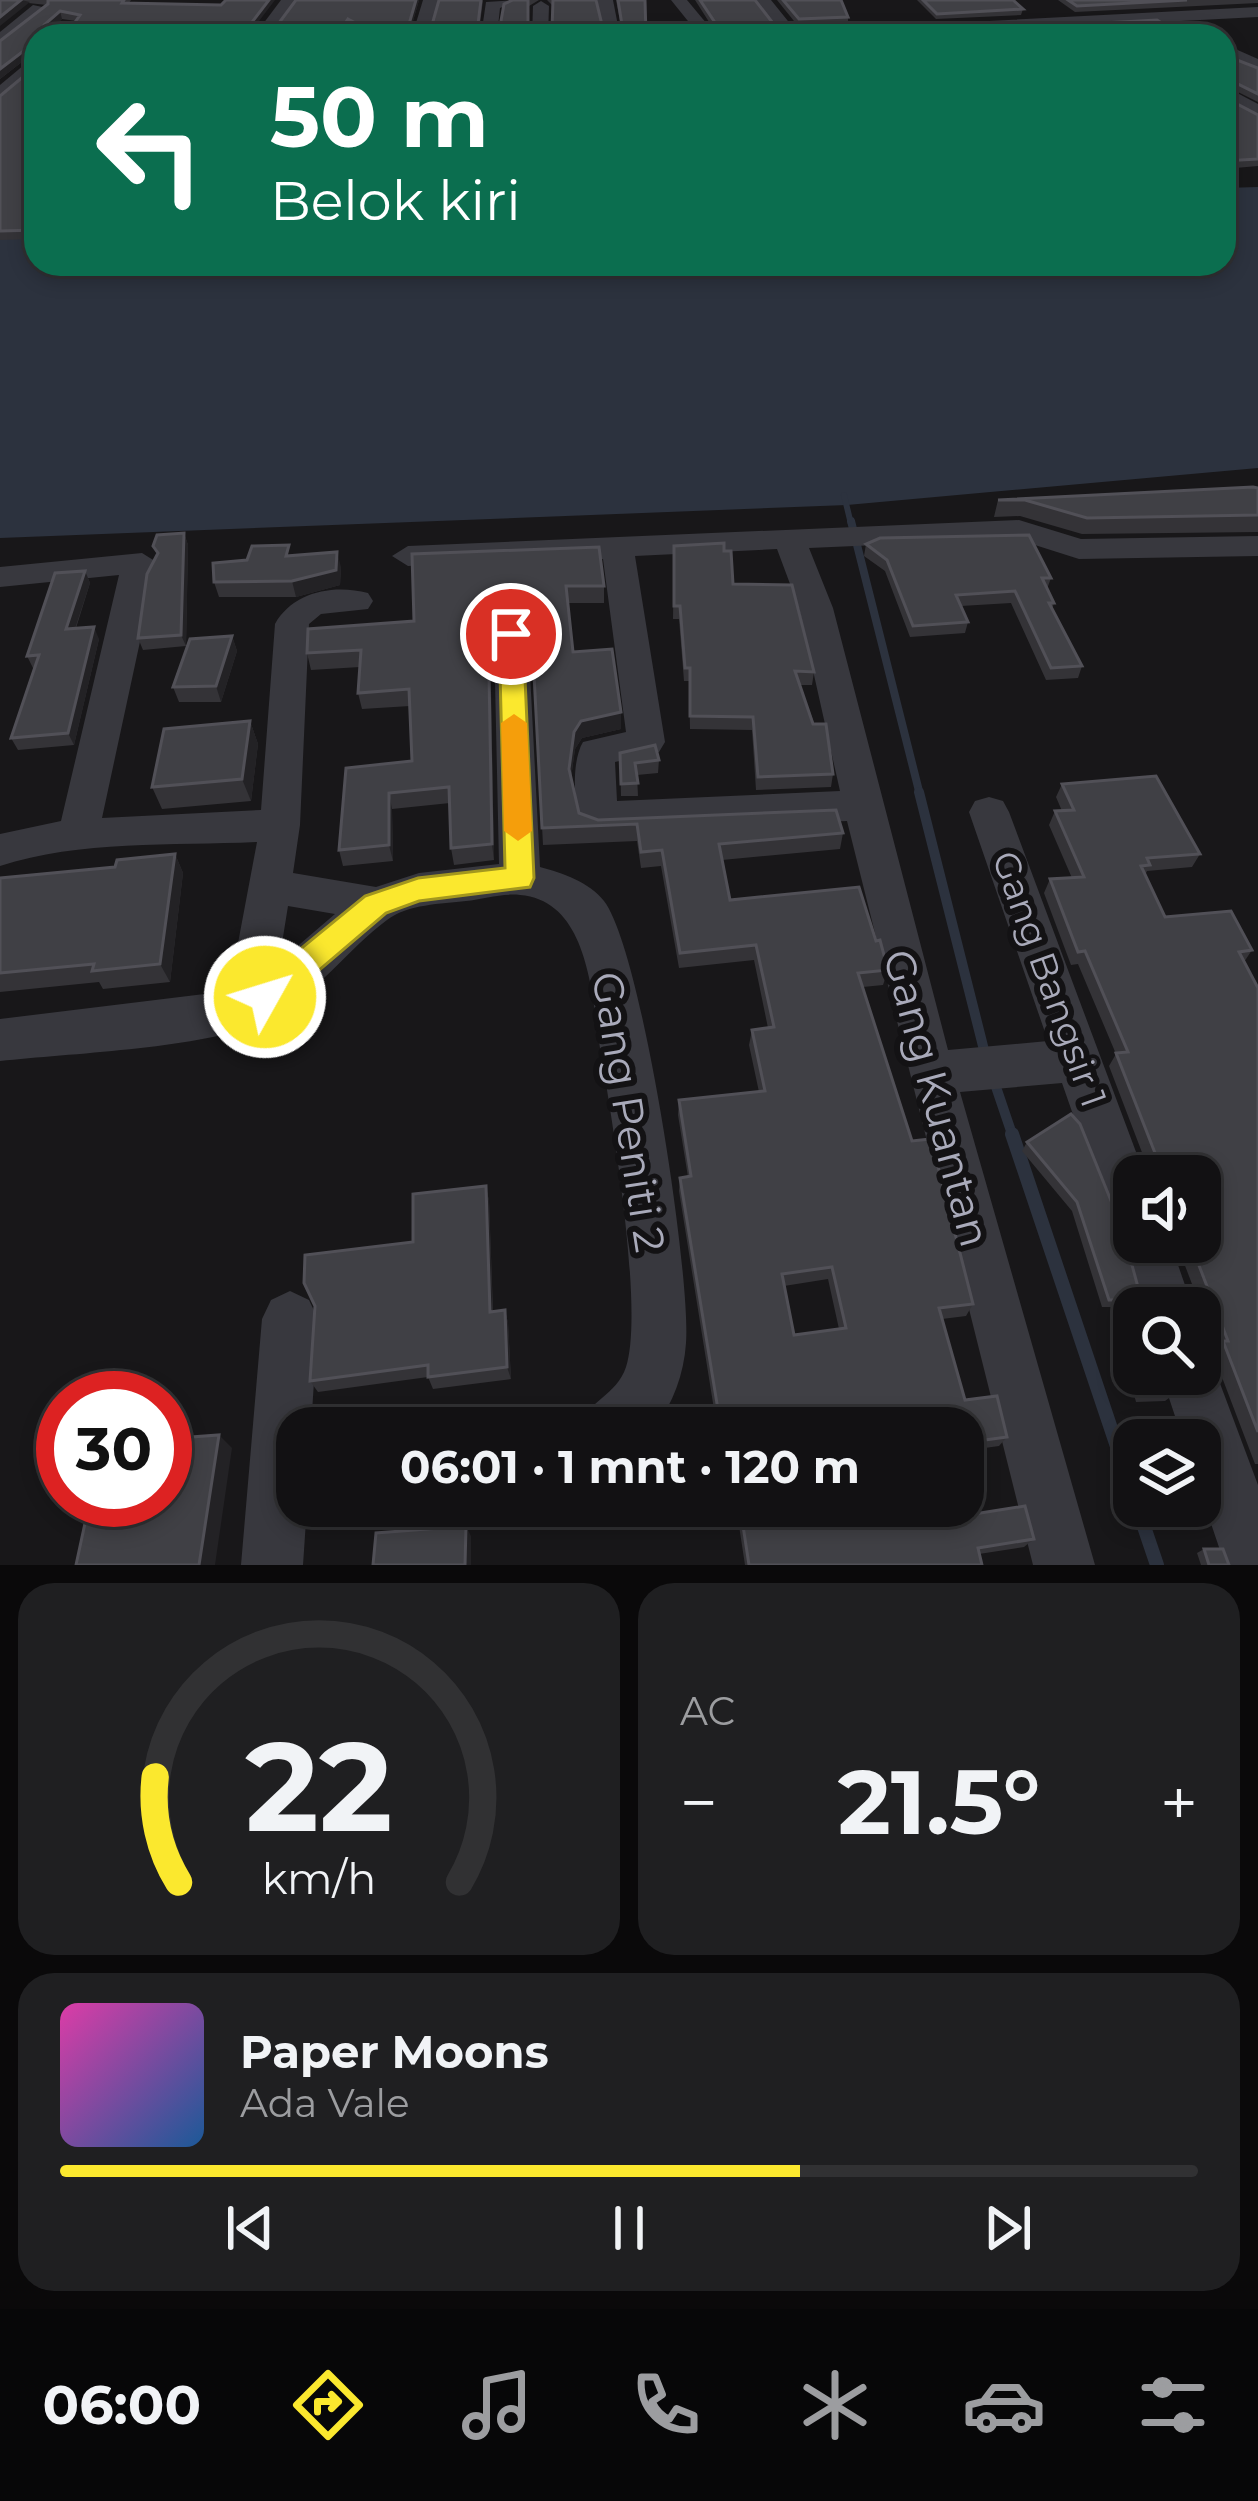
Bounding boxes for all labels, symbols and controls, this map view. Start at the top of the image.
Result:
text: 50 m [270,66,489,168]
icon: left [72,72,228,228]
text: Belok kiri [270,168,521,234]
pin [460,583,562,685]
icon: arrive [478,601,544,667]
street label: Gang Bangsir 1 [983,845,1117,1113]
position arrow [202,934,328,1060]
street label: Gang Kuantan [872,944,1002,1252]
street label: Gang Peniti 2 [581,968,677,1256]
map controls [1113,1155,1221,1527]
button: sound [1113,1155,1221,1263]
button: search [1113,1287,1221,1395]
speed limit sign: 30 [36,1371,192,1527]
button: layers [1113,1419,1221,1527]
text: 06:01 · 1 mnt · 120 m [400,1439,860,1494]
text: AC [680,1687,735,1735]
text: 22 [245,1710,393,1862]
text: 21.5° [838,1747,1040,1857]
text: − [680,1762,718,1843]
text: + [1160,1762,1198,1843]
text: km/h [262,1852,376,1905]
text: Paper Moons [240,2024,549,2079]
text: Ada Vale [240,2079,410,2127]
icon: previous [217,2195,283,2261]
icon: pause [596,2195,662,2261]
icon: next [975,2195,1041,2261]
icon: directions [286,2363,370,2447]
icon: music [455,2363,539,2447]
icon: phone [624,2363,708,2447]
icon: climate [793,2363,877,2447]
icon: car [962,2363,1046,2447]
icon: filters [1131,2363,1215,2447]
text: 06:00 [43,2372,201,2438]

